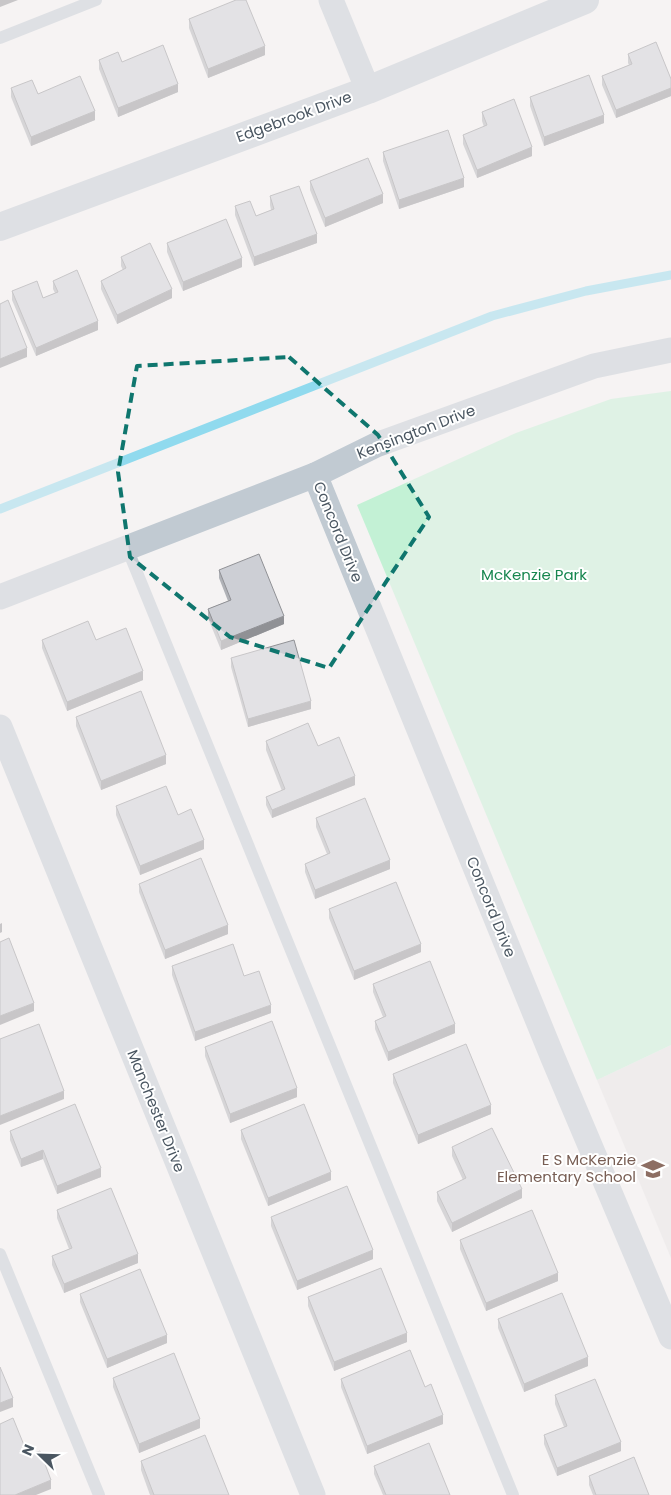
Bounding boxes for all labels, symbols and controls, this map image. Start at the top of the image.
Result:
street label: Edgebrook Drive [233,86,355,147]
street label: Kensington Drive [354,399,478,464]
street label: Concord Drive [309,478,368,585]
park label: McKenzie Park [481,564,587,585]
street label: Concord Drive [462,853,521,960]
street label: Manchester Drive [122,1046,191,1175]
place label: E S McKenzie Elementary School [497,1149,636,1187]
school or university icon: E S McKenzie Elementary School [640,1156,666,1182]
north arrow [15,1430,65,1480]
text: N [17,1441,39,1459]

